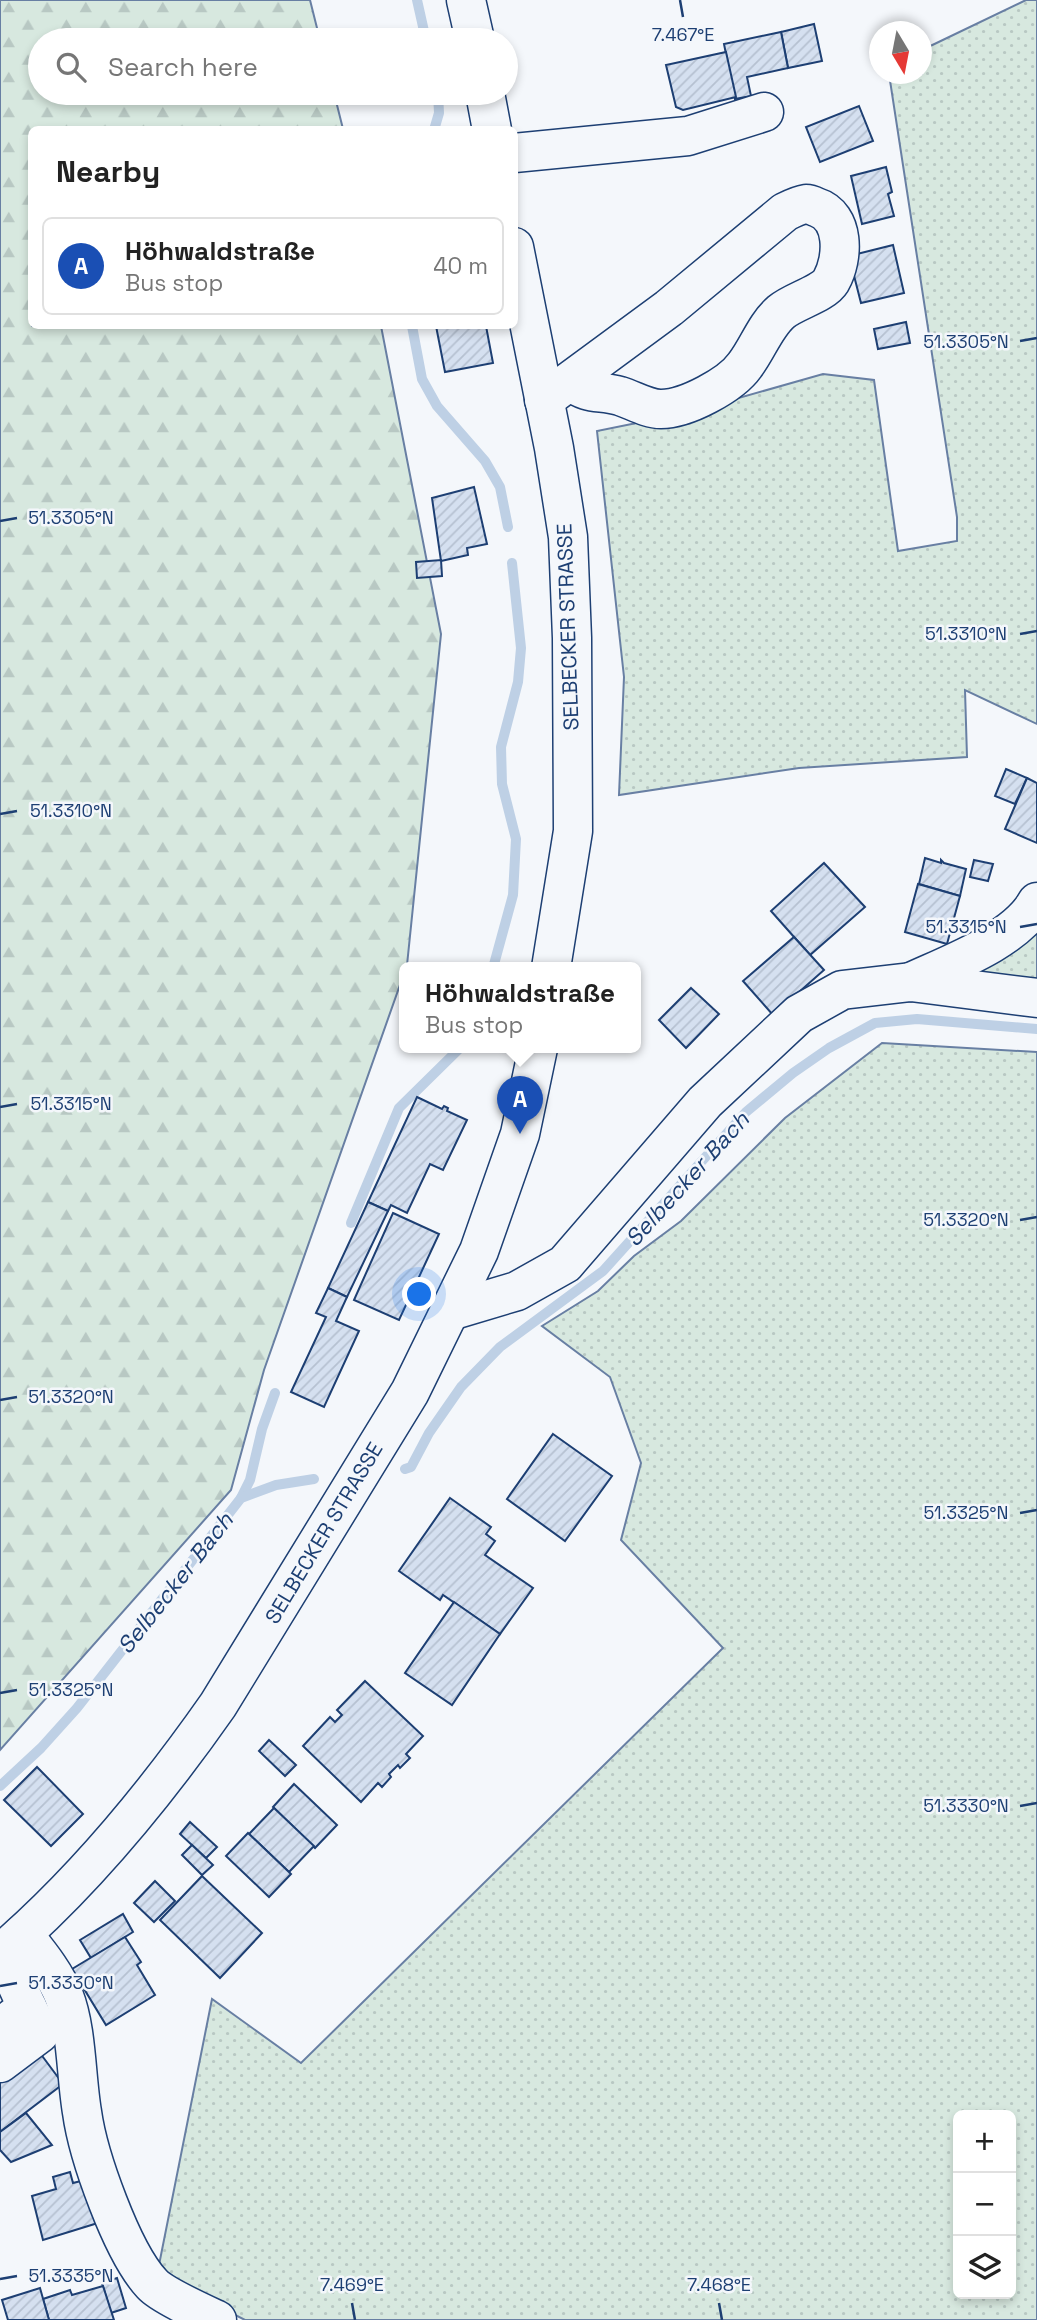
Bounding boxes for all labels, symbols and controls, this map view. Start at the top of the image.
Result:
north arrow [869,21,932,84]
text: 7.467°E [652,23,714,46]
search box [28,28,518,105]
icon: search [52,48,90,86]
text: Search here [108,50,258,84]
text: Nearby [56,152,160,191]
text: Höhwaldstraße [125,234,315,268]
text: A [74,251,88,281]
text: 40 m [433,251,488,281]
text: Bus stop [125,268,223,298]
text: 51.3305°N [923,330,1009,353]
text: 51.3305°N [28,506,114,529]
street label: SELBECKER STRASSE [550,523,585,731]
text: 51.3310°N [925,622,1007,645]
text: 51.3310°N [30,799,112,822]
text: 51.3315°N [925,915,1007,938]
popup [399,962,641,1053]
text: Höhwaldstraße [425,976,615,1010]
text: Bus stop [425,1010,523,1040]
pin: A [497,1076,543,1134]
text: 51.3315°N [30,1092,112,1115]
water label: Selbecker Bach [618,1105,756,1253]
text: 51.3320°N [923,1208,1009,1231]
your location [402,1277,436,1311]
text: 51.3320°N [28,1385,114,1408]
street label: SELBECKER STRASSE [259,1437,389,1628]
text: 51.3325°N [924,1501,1008,1524]
water label: Selbecker Bach [110,1505,240,1660]
text: 51.3325°N [29,1678,113,1701]
text: 51.3330°N [923,1794,1009,1817]
text: 51.3330°N [28,1971,114,1994]
map controls [953,2110,1016,2299]
button: + [953,2110,1016,2173]
button: − [953,2173,1016,2236]
button: layers [953,2236,1016,2299]
text: 51.3335°N [29,2264,113,2287]
text: 7.469°E [320,2273,384,2296]
text: 7.468°E [687,2273,751,2296]

